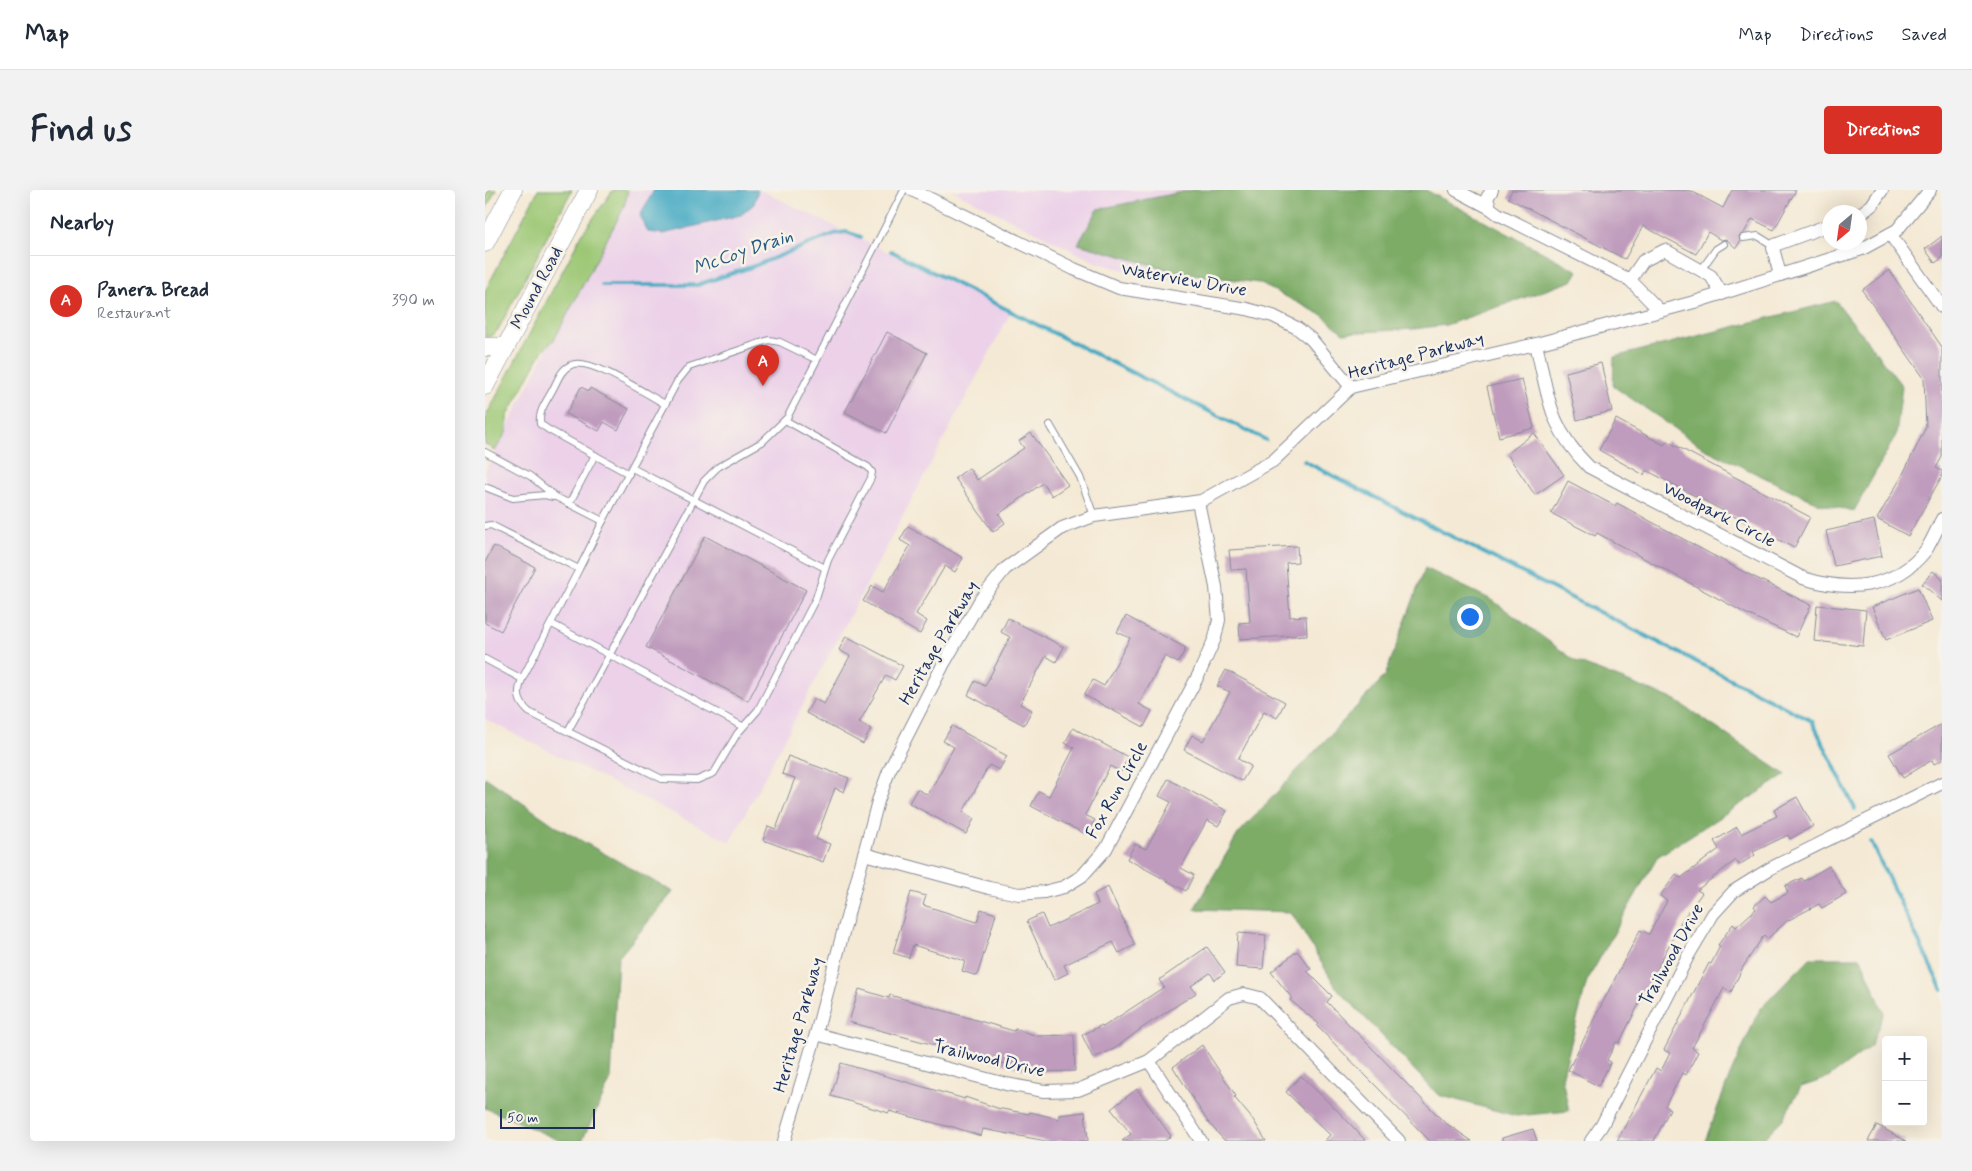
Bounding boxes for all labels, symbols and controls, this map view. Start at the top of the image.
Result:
text: Map [25,19,69,50]
text: Map [1739,23,1772,47]
text: Directions [1800,23,1874,47]
text: Saved [1902,23,1947,47]
button: Directions [1824,106,1942,154]
text: Find us [30,107,132,153]
north arrow [1822,205,1867,250]
text: Nearby [50,209,114,237]
water label: McCoy Drain [690,223,796,281]
street label: Mound Road [505,242,569,334]
street label: Waterview Drive [1119,257,1249,303]
text: Panera Bread [97,278,209,303]
text: A [61,290,71,311]
text: 390 m [392,290,435,311]
text: Restaurant [97,303,171,324]
street label: Heritage Parkway [1345,326,1487,386]
pin: A [747,345,779,386]
street label: Woodpark Circle [1659,476,1779,554]
street label: Heritage Parkway [894,576,984,710]
your location [1457,604,1483,630]
street label: Fox Run Circle [1080,737,1154,843]
street label: Trailwood Drive [1634,899,1710,1011]
street label: Heritage Parkway [768,954,830,1096]
street label: Trailwood Drive [931,1034,1047,1084]
map controls [1882,1036,1927,1126]
button: + [1882,1036,1927,1081]
button: − [1882,1081,1927,1126]
scale bar [500,1106,595,1129]
text: 50 m [507,1109,538,1127]

